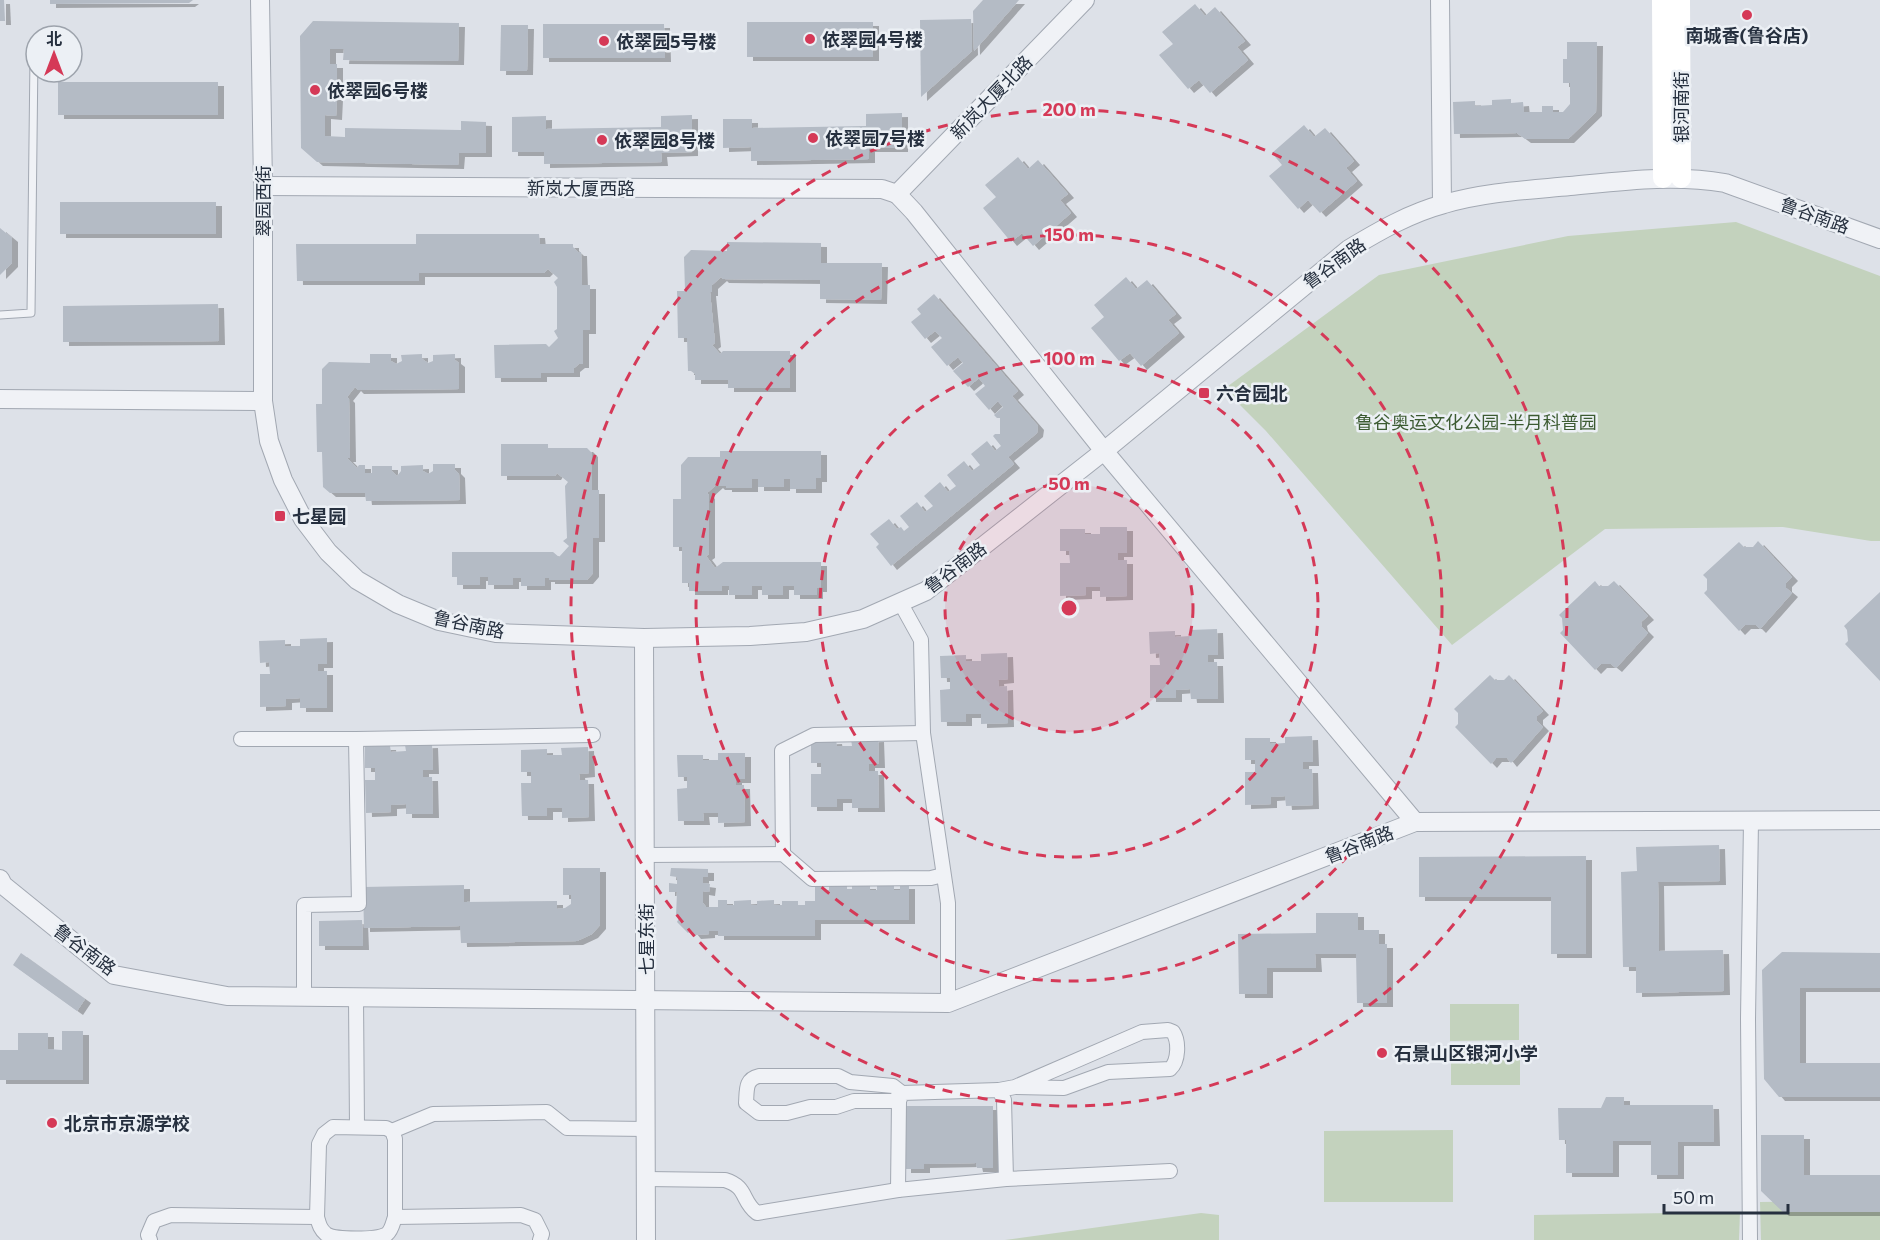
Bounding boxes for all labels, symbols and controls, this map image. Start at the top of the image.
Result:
marker: 南城香(鲁谷店) [1740,8,1754,22]
north arrow [24,24,84,84]
place label: 南城香(鲁谷店) [1686,24,1808,46]
place label: 依翠园4号楼 [822,28,923,50]
text: 北 [46,29,62,48]
place label: 依翠园5号楼 [616,30,717,52]
marker: 依翠园4号楼 [803,32,817,46]
marker: 依翠园5号楼 [597,34,611,48]
street label: 新岚大厦北路 [946,51,1036,143]
street label: 银河南街 [1670,71,1692,143]
place label: 依翠园6号楼 [327,79,428,101]
marker: 依翠园6号楼 [308,83,322,97]
text: 200 m [1042,98,1096,120]
place label: 依翠园7号楼 [825,127,925,149]
place label: 依翠园8号楼 [614,129,715,151]
marker: 依翠园7号楼 [806,131,820,145]
marker: 依翠园8号楼 [595,133,609,147]
street label: 翠园西街 [252,165,274,237]
street label: 新岚大厦西路 [527,177,635,199]
street label: 鲁谷南路 [1777,192,1853,238]
text: 150 m [1044,223,1094,245]
street label: 鲁谷南路 [1298,233,1370,293]
text: 100 m [1043,347,1095,369]
place label: 六合园北 [1216,382,1288,404]
marker: 六合园北 [1197,386,1211,400]
park label: 鲁谷奥运文化公园-半月科普园 [1355,411,1597,433]
text: 50 m [1048,472,1090,494]
place label: 七星园 [292,505,346,527]
marker: 七星园 [273,509,287,523]
street label: 鲁谷南路 [920,537,990,597]
centre of rings [1059,598,1079,618]
street label: 鲁谷南路 [431,606,507,642]
street label: 鲁谷南路 [1321,821,1397,867]
street label: 七星东街 [635,903,657,975]
street label: 鲁谷南路 [50,919,120,979]
place label: 石景山区银河小学 [1394,1042,1538,1064]
marker: 石景山区银河小学 [1375,1046,1389,1060]
place label: 北京市京源学校 [64,1112,190,1134]
marker: 北京市京源学校 [45,1116,59,1130]
scale bar [1664,1177,1788,1215]
text: 50 m [1673,1186,1714,1208]

